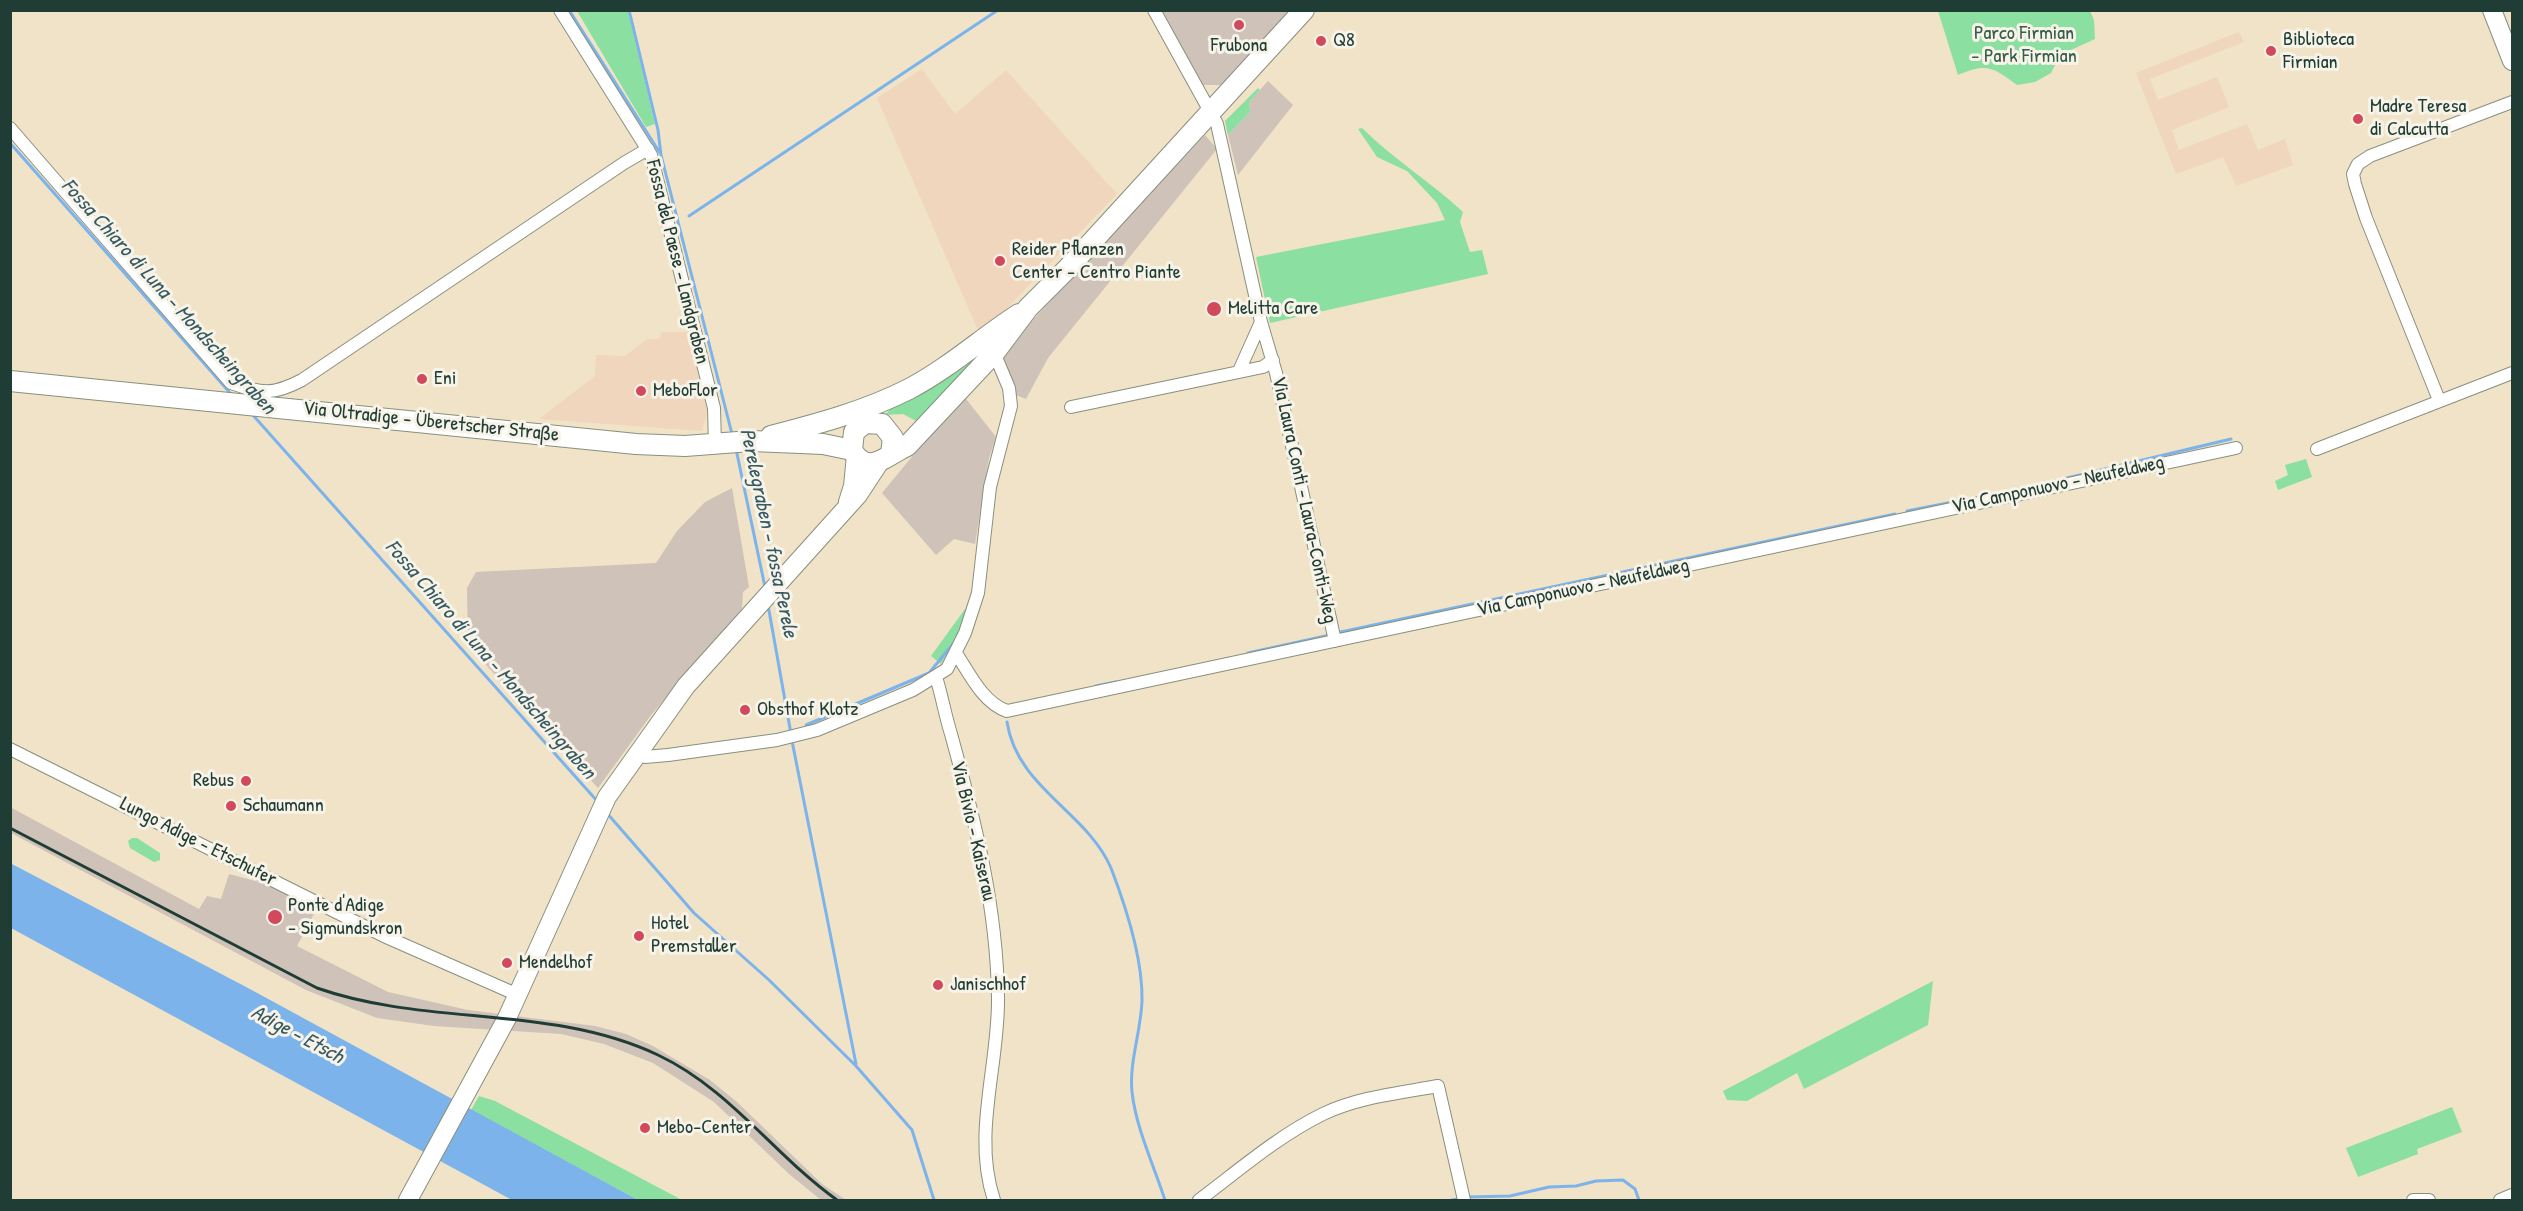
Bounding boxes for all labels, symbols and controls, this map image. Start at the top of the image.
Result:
marker: Frubona [1232,18,1246,32]
park label: Parco Firmian - Park Firmian [1971,22,2077,69]
place label: Biblioteca Firmian [2283,28,2354,75]
place label: Q8 [1333,29,1355,53]
place label: Frubona [1211,34,1267,58]
marker: Q8 [1314,34,1328,48]
marker: Biblioteca Firmian [2264,44,2278,58]
place label: Madre Teresa di Calcutta [2370,95,2466,142]
marker: Madre Teresa di Calcutta [2351,112,2365,126]
street label: Fossa del Paese - Landgraben [640,158,714,366]
water label: Fossa Chiaro di Luna - Mondscheingraben [55,174,281,420]
place label: Reider Pflanzen Center - Centro Piante [1012,238,1181,285]
marker: Reider Pflanzen Center - Centro Piante [993,254,1007,268]
place label: Melitta Care [1228,297,1318,321]
marker: Melitta Care [1205,300,1223,318]
place label: Eni [434,367,456,391]
marker: Eni [415,372,429,386]
street label: Via Laura Conti - Laura-Conti-Weg [1266,374,1342,626]
place label: MeboFlor [653,379,718,403]
marker: MeboFlor [634,384,648,398]
street label: Via Oltradige - Überetscher Straße [302,397,560,447]
water label: Perelegraben - fossa Perele [734,426,802,640]
street label: Via Camponuovo - Neufeldweg [1950,451,2166,519]
water label: Fossa Chiaro di Luna - Mondscheingraben [379,535,601,785]
street label: Via Camponuovo - Neufeldweg [1475,554,1691,622]
place label: Obsthof Klotz [757,698,858,722]
marker: Obsthof Klotz [738,703,752,717]
street label: Via Bivio - Kaiserau [945,759,1001,903]
place label: Rebus [193,769,234,793]
marker: Rebus [239,774,253,788]
street label: Lungo Adige - Etschufer [116,792,280,892]
place label: Schaumann [243,794,324,818]
marker: Schaumann [224,799,238,813]
place label: Ponte d'Adige - Sigmundskron [288,894,402,941]
marker: Ponte d'Adige - Sigmundskron [266,908,284,926]
place label: Hotel Premstaller [651,912,737,959]
marker: Hotel Premstaller [632,929,646,943]
place label: Mendelhof [519,951,593,975]
marker: Mendelhof [500,956,514,970]
place label: Janischhof [950,973,1026,997]
marker: Janischhof [931,978,945,992]
water label: Adige - Etsch [247,1000,347,1070]
place label: Mebo-Center [657,1116,752,1140]
marker: Mebo-Center [638,1121,652,1135]

